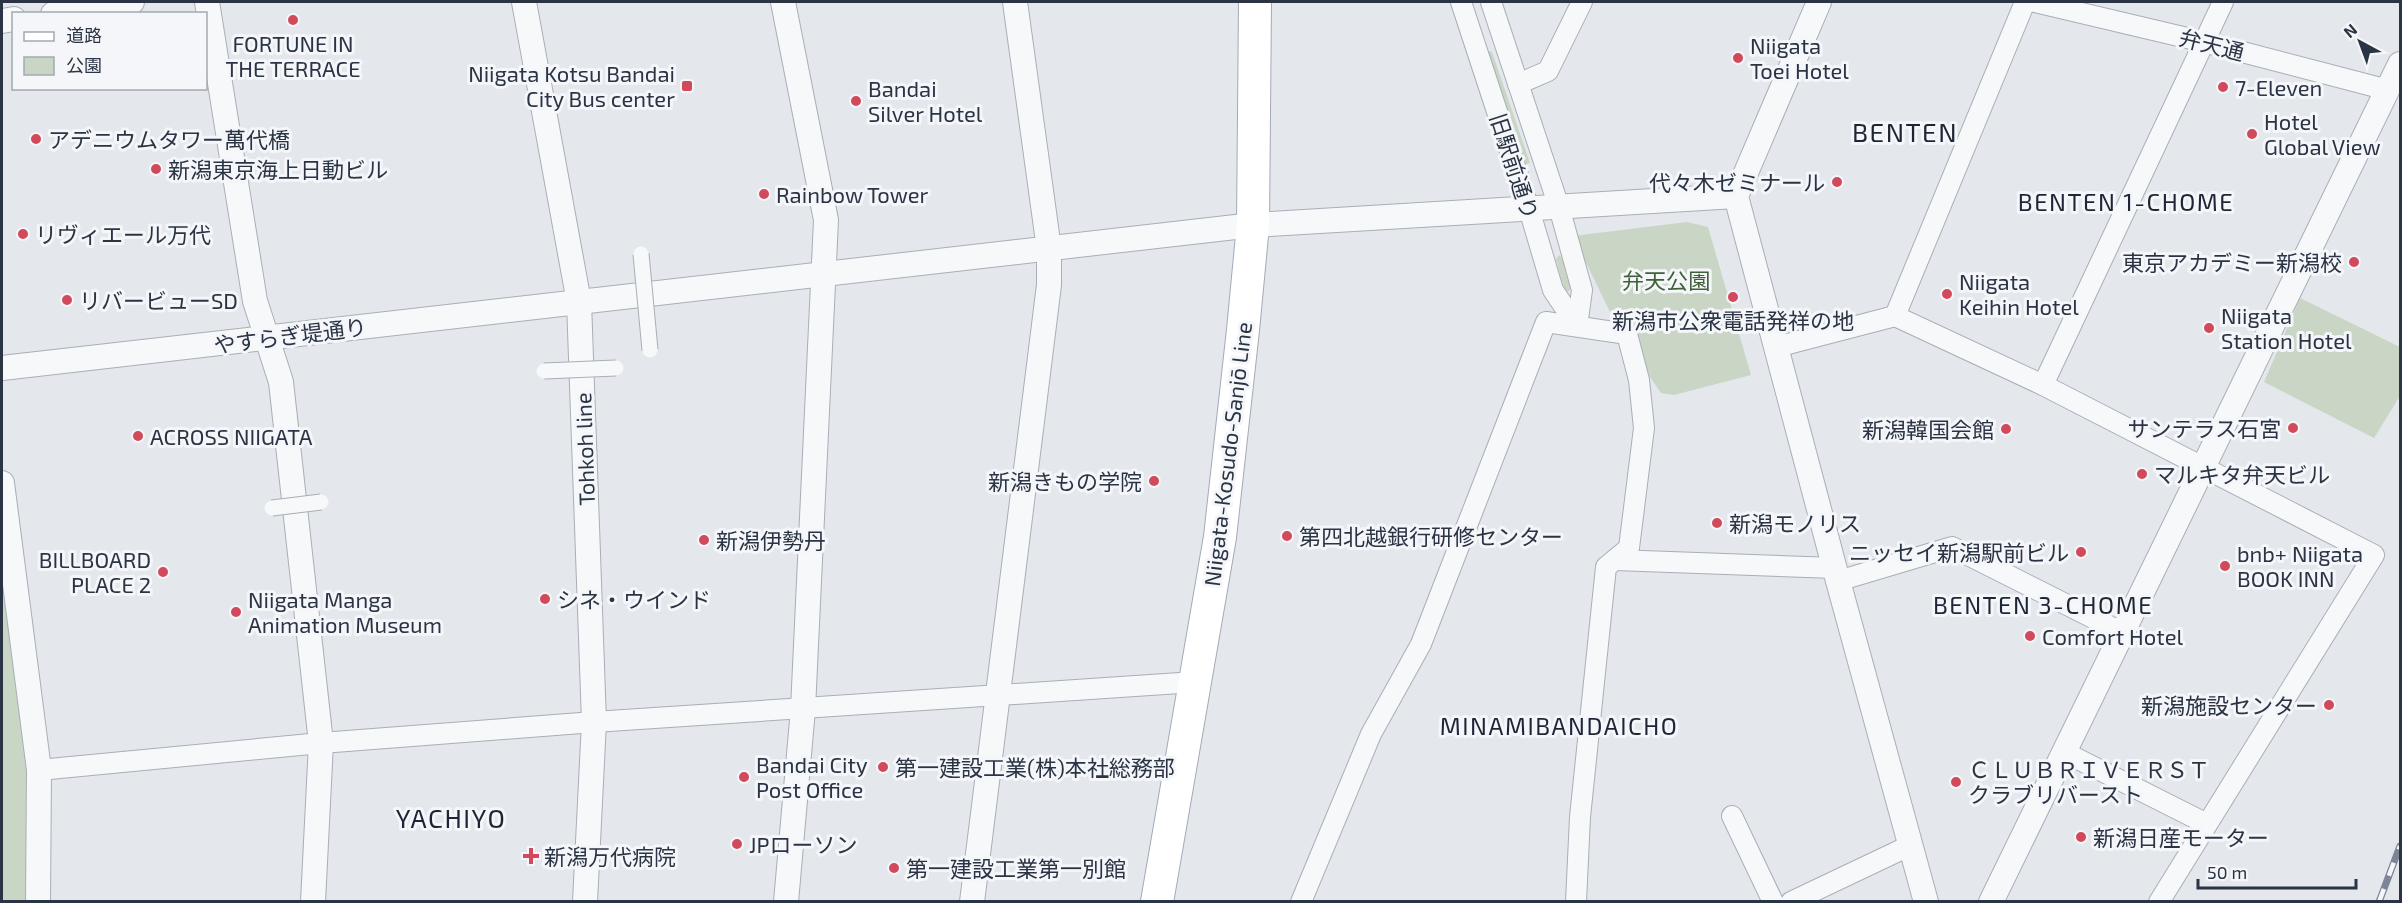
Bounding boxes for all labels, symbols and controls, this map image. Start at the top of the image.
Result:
legend [12,12,207,90]
north arrow [2330,12,2390,72]
marker: FORTUNE IN THE TERRACE [286,13,300,27]
text: N [2339,19,2360,41]
street label: 弁天通 [2177,23,2247,65]
text: 道路 [66,24,102,46]
place label: FORTUNE IN THE TERRACE [226,30,360,81]
place label: Niigata Toei Hotel [1750,32,1849,83]
marker: Niigata Toei Hotel [1731,51,1745,65]
text: 公園 [66,54,102,76]
place label: Niigata Kotsu Bandai City Bus center [468,60,675,111]
place label: 7-Eleven [2235,74,2322,100]
place label: Bandai Silver Hotel [868,75,983,126]
marker: Niigata Kotsu Bandai City Bus center [680,79,694,93]
marker: 7-Eleven [2216,80,2230,94]
marker: Bandai Silver Hotel [849,94,863,108]
place label: Hotel Global View [2264,108,2381,159]
street label: 旧駅前通り [1486,110,1544,222]
district label: BENTEN [1852,116,1958,147]
place label: アデニウムタワー萬代橋 [48,126,290,152]
marker: Hotel Global View [2245,127,2259,141]
marker: アデニウムタワー萬代橋 [29,132,43,146]
place label: 新潟東京海上日動ビル [168,156,388,182]
marker: 新潟東京海上日動ビル [149,162,163,176]
place label: 代々木ゼミナール [1649,169,1825,195]
marker: 代々木ゼミナール [1830,175,1844,189]
place label: Rainbow Tower [776,181,929,207]
marker: Rainbow Tower [757,187,771,201]
district label: BENTEN 1-CHOME [2018,187,2234,216]
place label: リヴィエール万代 [35,221,211,247]
marker: リヴィエール万代 [16,227,30,241]
place label: 東京アカデミー新潟校 [2122,249,2342,275]
marker: 東京アカデミー新潟校 [2347,255,2361,269]
park label: 弁天公園 [1622,267,1710,293]
place label: Niigata Keihin Hotel [1959,268,2079,319]
place label: リバービューSD [79,287,238,313]
marker: Niigata Keihin Hotel [1940,287,1954,301]
marker: 新潟市公衆電話発祥の地 [1726,290,1740,304]
marker: リバービューSD [60,293,74,307]
place label: Niigata Station Hotel [2221,302,2352,353]
place label: 新潟市公衆電話発祥の地 [1612,307,1854,333]
street label: やすらぎ堤通り [212,313,368,357]
street label: Niigata-Kosudo-Sanjō Line [1198,320,1257,588]
marker: Niigata Station Hotel [2202,321,2216,335]
street label: Tohkoh line [569,392,599,506]
place label: サンテラス石宮 [2127,415,2281,441]
place label: 新潟韓国会館 [1862,416,1994,442]
marker: サンテラス石宮 [2286,421,2300,435]
marker: 新潟韓国会館 [1999,422,2013,436]
place label: ACROSS NIIGATA [150,423,313,449]
marker: ACROSS NIIGATA [131,429,145,443]
place label: マルキタ弁天ビル [2154,461,2330,487]
marker: マルキタ弁天ビル [2135,467,2149,481]
place label: 新潟きもの学院 [988,468,1142,494]
marker: 新潟きもの学院 [1147,474,1161,488]
place label: 新潟モノリス [1729,510,1861,536]
marker: 新潟モノリス [1710,516,1724,530]
place label: 第四北越銀行研修センター [1299,523,1563,549]
place label: 新潟伊勢丹 [716,527,826,553]
marker: 第四北越銀行研修センター [1280,529,1294,543]
marker: 新潟伊勢丹 [697,533,711,547]
place label: ニッセイ新潟駅前ビル [1849,539,2069,565]
place label: bnb+ Niigata BOOK INN [2237,540,2363,591]
marker: ニッセイ新潟駅前ビル [2074,545,2088,559]
place label: BILLBOARD PLACE 2 [39,546,151,597]
marker: bnb+ Niigata BOOK INN [2218,559,2232,573]
marker: BILLBOARD PLACE 2 [156,565,170,579]
place label: Niigata Manga Animation Museum [248,586,442,637]
place label: シネ・ウインド [557,586,711,612]
district label: BENTEN 3-CHOME [1933,590,2153,619]
marker: シネ・ウインド [538,592,552,606]
marker: Niigata Manga Animation Museum [229,605,243,619]
place label: Comfort Hotel [2042,623,2183,649]
marker: Comfort Hotel [2023,629,2037,643]
place label: 新潟施設センター [2141,692,2317,718]
marker: 新潟施設センター [2322,698,2336,712]
district label: MINAMIBANDAICHO [1440,711,1678,740]
place label: Bandai City Post Office [756,751,868,802]
place label: 第一建設工業(株)本社総務部 [895,754,1175,780]
place label: ＣＬＵＢＲＩＶＥＲＳＴ クラブリバースト [1968,756,2210,807]
marker: 第一建設工業(株)本社総務部 [876,760,890,774]
marker: Bandai City Post Office [737,770,751,784]
marker: ＣＬＵＢＲＩＶＥＲＳＴ クラブリバースト [1949,775,1963,789]
district label: YACHIYO [396,802,506,833]
place label: 新潟日産モーター [2093,824,2269,850]
marker: 新潟日産モーター [2074,830,2088,844]
place label: JPローソン [749,831,857,857]
marker: JPローソン [730,837,744,851]
place label: 新潟万代病院 [544,843,676,869]
marker: 新潟万代病院 [522,847,540,865]
scale bar [2198,852,2356,890]
place label: 第一建設工業第一別館 [906,855,1126,881]
marker: 第一建設工業第一別館 [887,861,901,875]
text: 50 m [2207,861,2247,883]

